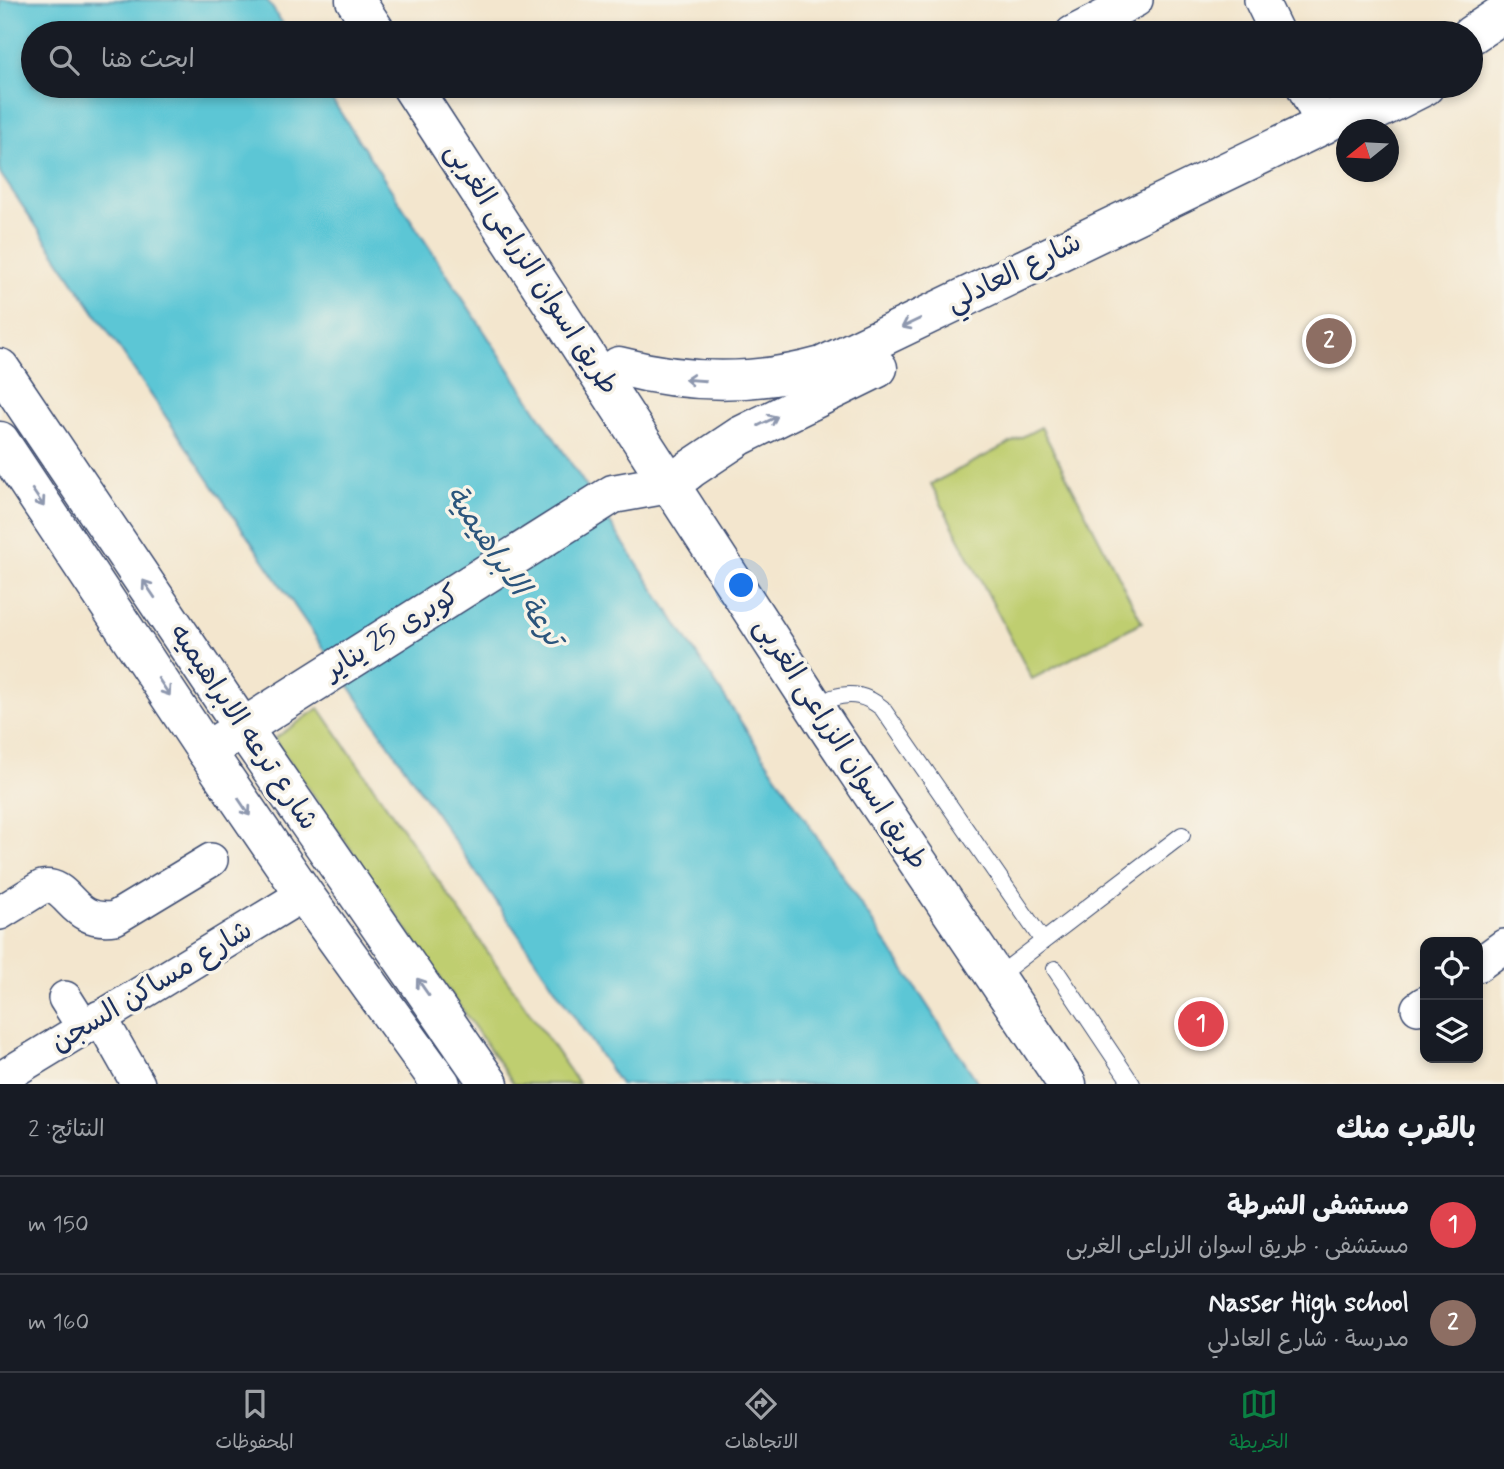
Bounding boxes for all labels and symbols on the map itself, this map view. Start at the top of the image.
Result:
north arrow [1336,119,1399,182]
street label: طريق اسوان الزراعى الغربى [435,136,627,402]
street label: شارع العادلي [940,224,1089,325]
pin: 2 [1306,315,1352,367]
one-way arrow [901,317,922,330]
one-way arrow [684,373,707,386]
one-way arrow [757,414,778,428]
water label: ترعة الابراهيمية [436,478,575,658]
one-way arrow [31,487,45,507]
your location [724,568,758,602]
street label: كوبرى 25 يناير [316,577,467,690]
one-way arrow [142,580,156,599]
street label: طريق اسوان الزراعى الغربى [744,611,936,877]
street label: شارع ترعه الابراهيميه [160,616,326,838]
one-way arrow [156,677,171,696]
one-way arrow [237,797,251,816]
street label: شارع مساكن السجن [44,912,260,1062]
one-way arrow [416,978,430,997]
pin: 1 [1178,998,1224,1050]

